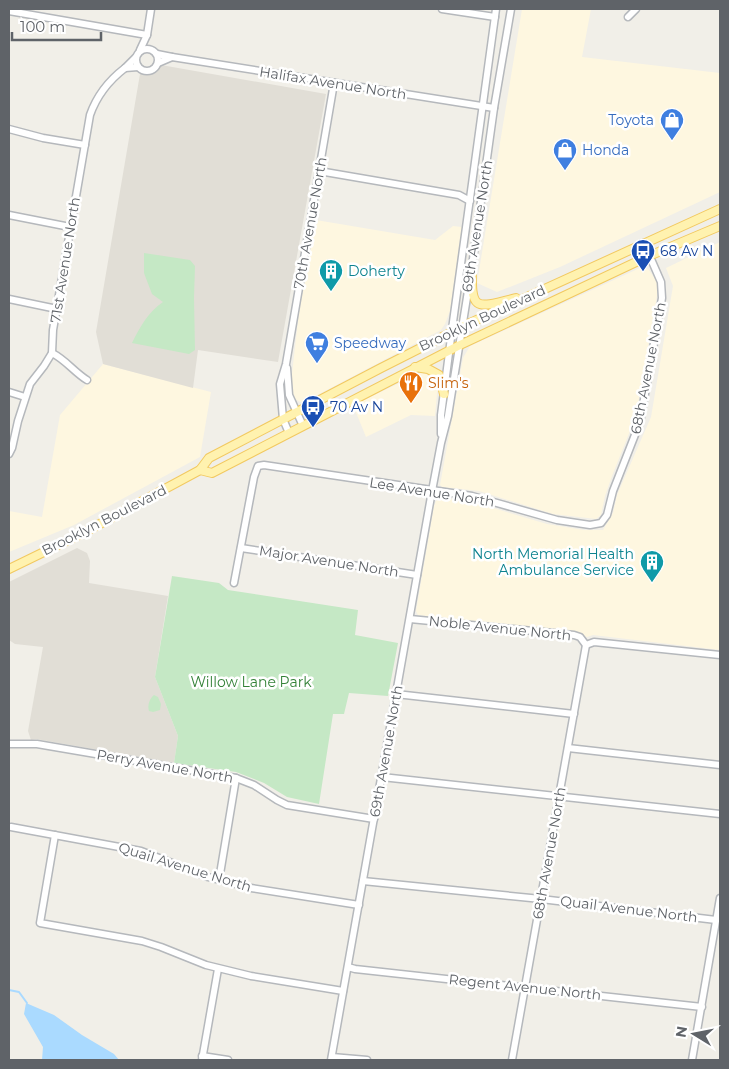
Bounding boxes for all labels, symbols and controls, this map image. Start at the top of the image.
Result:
scale bar [12,10,101,42]
text: 100 m [20,17,65,36]
street label: Halifax Avenue North [258,62,408,104]
shop icon: Toyota [659,107,685,141]
place label: Toyota [608,111,654,129]
shop icon: Honda [552,137,578,171]
place label: Honda [582,141,629,159]
street label: 70th Avenue North [290,156,330,290]
street label: 69th Avenue North [458,159,496,293]
street label: 71st Avenue North [46,196,84,324]
bus stop icon: 68 Av N [630,238,656,272]
place label: 68 Av N [660,242,713,260]
building icon: Doherty [318,258,344,292]
place label: Doherty [348,262,405,280]
street label: Brooklyn Boulevard [416,281,548,355]
street label: 68th Avenue North [626,301,670,435]
supermarket icon: Speedway [304,330,330,364]
place label: Speedway [334,334,407,352]
restaurant icon: Slim's [398,370,424,404]
place label: Slim's [428,374,469,392]
bus stop icon: 70 Av N [300,394,326,428]
place label: 70 Av N [330,398,383,416]
street label: Lee Avenue North [368,473,496,511]
street label: Brooklyn Boulevard [39,481,169,559]
street label: Major Avenue North [258,541,400,581]
place label: North Memorial Health Ambulance Service [472,545,634,579]
building icon: North Memorial Health Ambulance Service [639,549,665,583]
street label: Noble Avenue North [428,612,572,644]
park label: Willow Lane Park [190,673,312,691]
street label: 69th Avenue North [366,684,406,818]
street label: Perry Avenue North [95,745,235,787]
street label: 68th Avenue North [529,785,569,921]
street label: Quail Avenue North [116,838,254,896]
street label: Quail Avenue North [559,892,699,926]
street label: Regent Avenue North [448,970,602,1004]
north arrow [669,1009,719,1059]
text: N [671,1025,691,1039]

